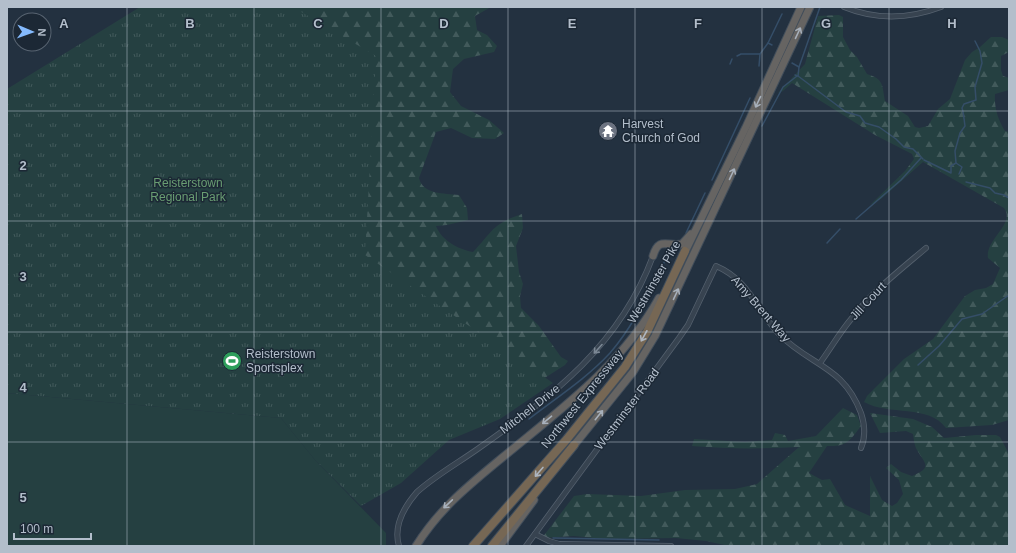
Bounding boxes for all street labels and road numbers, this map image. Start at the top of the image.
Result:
street label: Westminster Pike [625,238,684,326]
street label: Amy Brent Way [729,273,793,345]
street label: Jill Court [847,279,889,323]
street label: Northwest Expressway [538,347,626,451]
street label: Westminster Road [592,365,662,453]
street label: Mitchell Drive [497,381,563,437]

